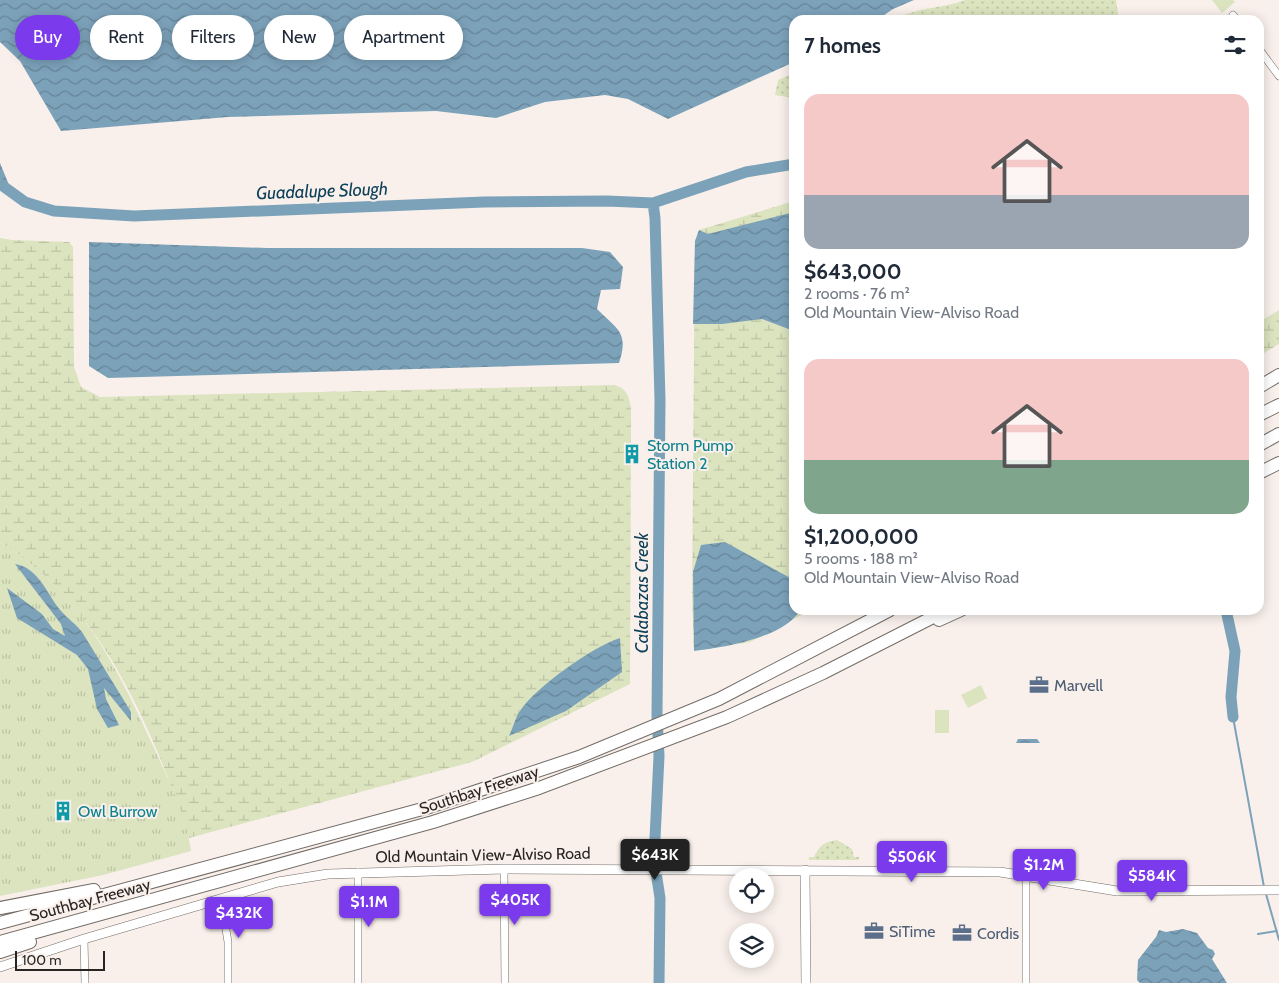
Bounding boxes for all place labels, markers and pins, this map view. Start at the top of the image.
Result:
place label: Storm Pump Station 2 [647,436,733,473]
building icon: Storm Pump Station 2 [621,443,643,465]
office icon: Marvell [1028,674,1050,696]
place label: Marvell [1054,676,1103,695]
building icon: Owl Burrow [52,800,74,822]
place label: Owl Burrow [78,802,158,821]
pin: $643K [620,838,690,881]
pin: $506K [877,840,947,883]
pin: $1.2M [1009,848,1079,891]
pin: $584K [1117,860,1187,902]
pin: $405K [480,884,550,926]
pin: $1.1M [334,886,404,928]
pin: $432K [204,896,274,939]
office icon: SiTime [863,920,885,942]
place label: SiTime [889,922,935,941]
office icon: Cordis [951,922,973,944]
place label: Cordis [977,924,1020,943]

